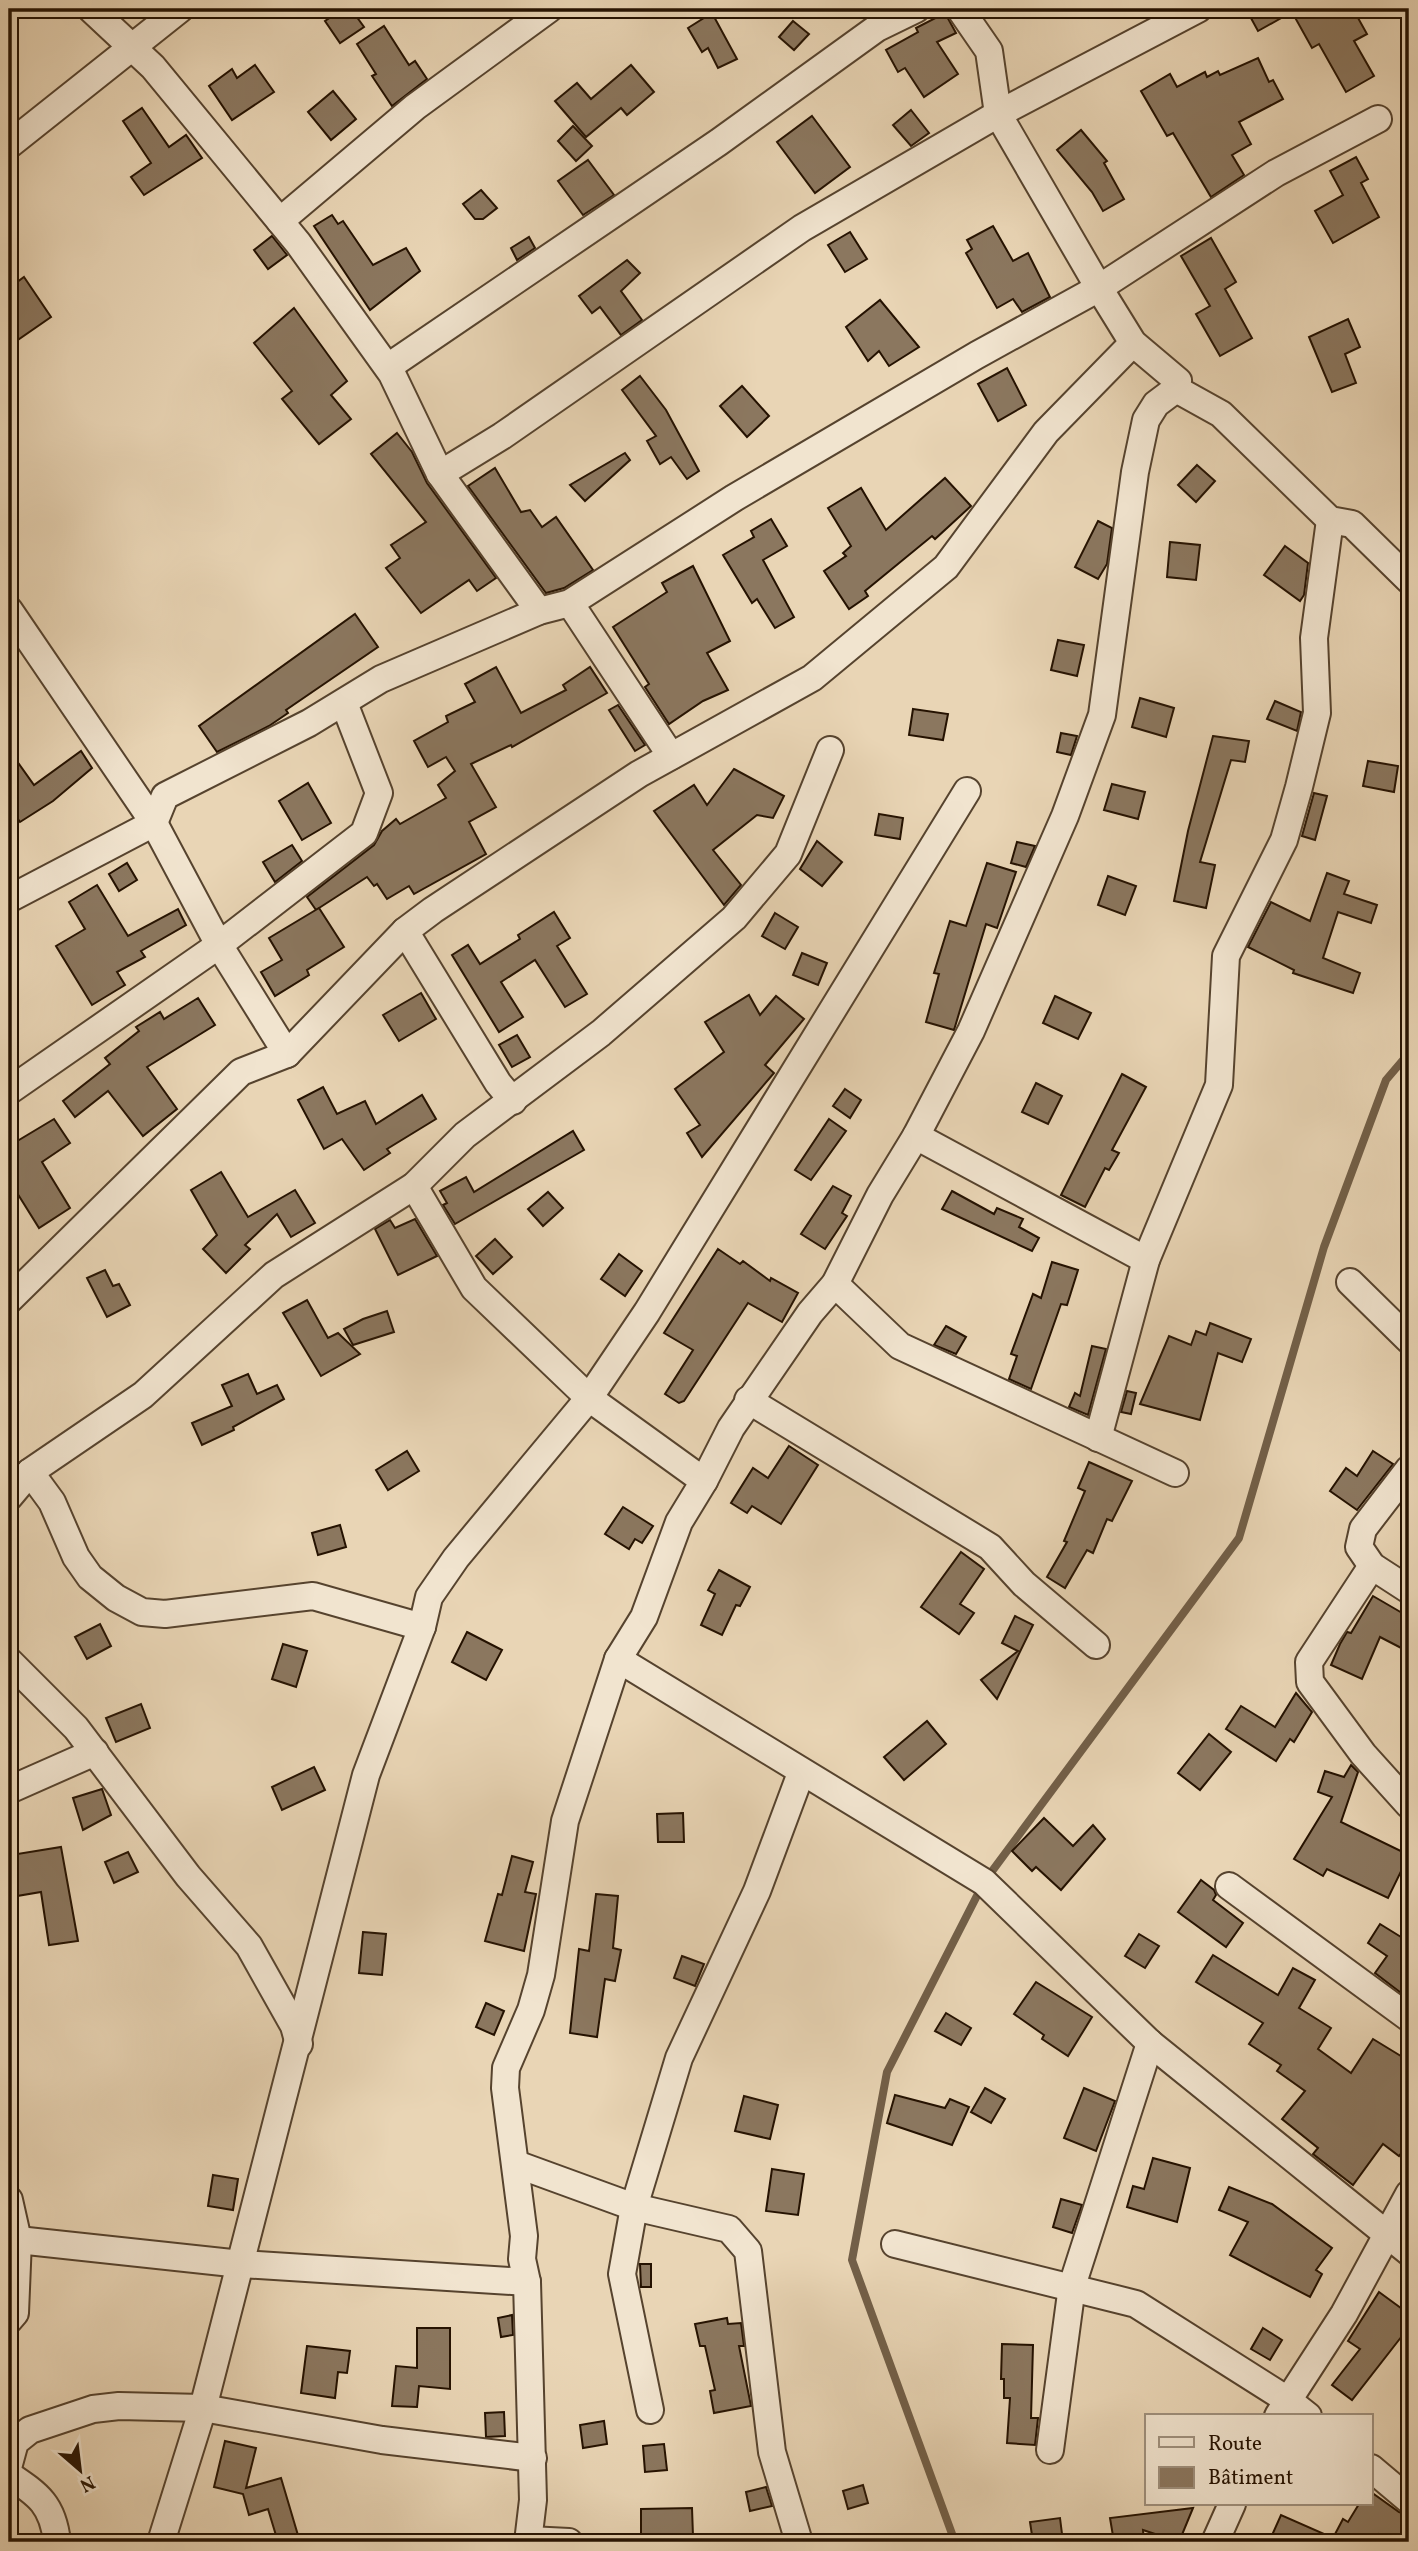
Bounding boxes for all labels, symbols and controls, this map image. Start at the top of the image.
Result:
legend [1145,2414,1372,2506]
text: Route [1208,2430,1262,2459]
north arrow [46,2436,116,2506]
text: Bâtiment [1208,2464,1293,2493]
text: N [75,2469,99,2498]

